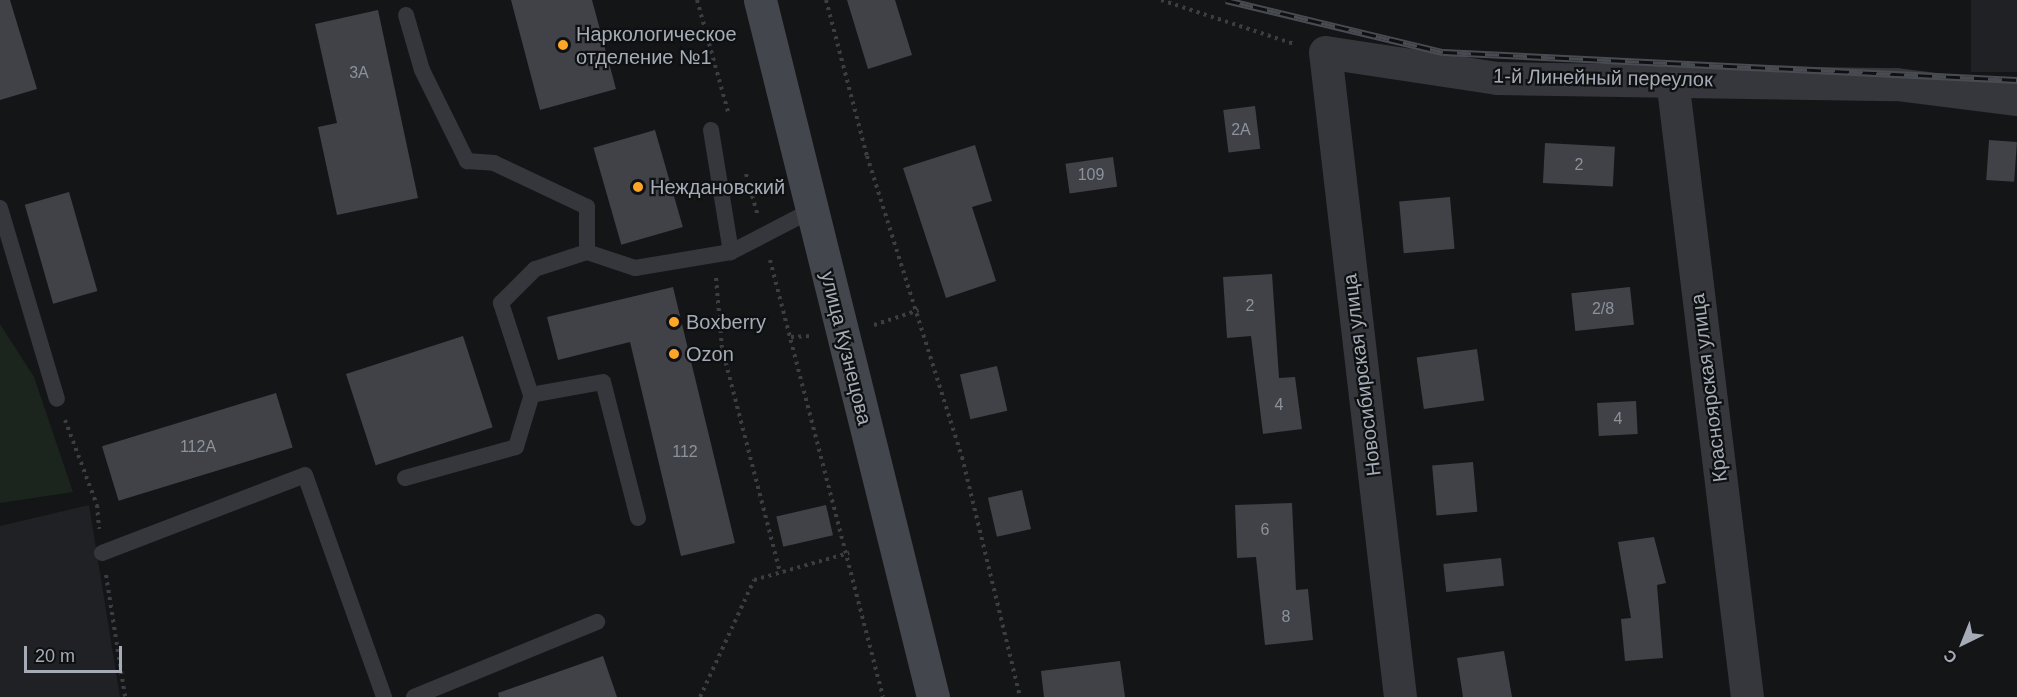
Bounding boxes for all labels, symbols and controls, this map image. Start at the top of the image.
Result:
place label: Наркологическое отделение №1 [576,22,737,69]
marker: Наркологическое отделение №1 [554,36,572,54]
house number: 3А [349,63,369,83]
street label: 1-й Линейный переулок [1493,64,1713,92]
house number: 2А [1231,120,1251,140]
house number: 2 [1575,155,1583,175]
house number: 109 [1078,165,1104,185]
place label: Неждановский [650,175,785,199]
marker: Неждановский [631,180,645,194]
street label: улица Кузнецова [815,269,877,427]
street label: Новосибирская улица [1338,272,1386,478]
street label: Красноярская улица [1686,292,1732,484]
house number: 2 [1246,296,1254,316]
house number: 2/8 [1592,299,1614,319]
place label: Boxberry [686,310,766,334]
marker: Boxberry [667,315,681,329]
place label: Ozon [686,342,734,366]
marker: Ozon [667,347,681,361]
house number: 4 [1275,395,1283,415]
house number: 4 [1614,409,1622,429]
house number: 112А [180,437,216,457]
house number: 112 [672,442,698,462]
house number: 6 [1261,520,1269,540]
house number: 8 [1282,607,1290,627]
north arrow [1933,613,1993,673]
scale bar [27,634,124,672]
text: 20 m [35,646,75,666]
text: С [1940,646,1960,667]

